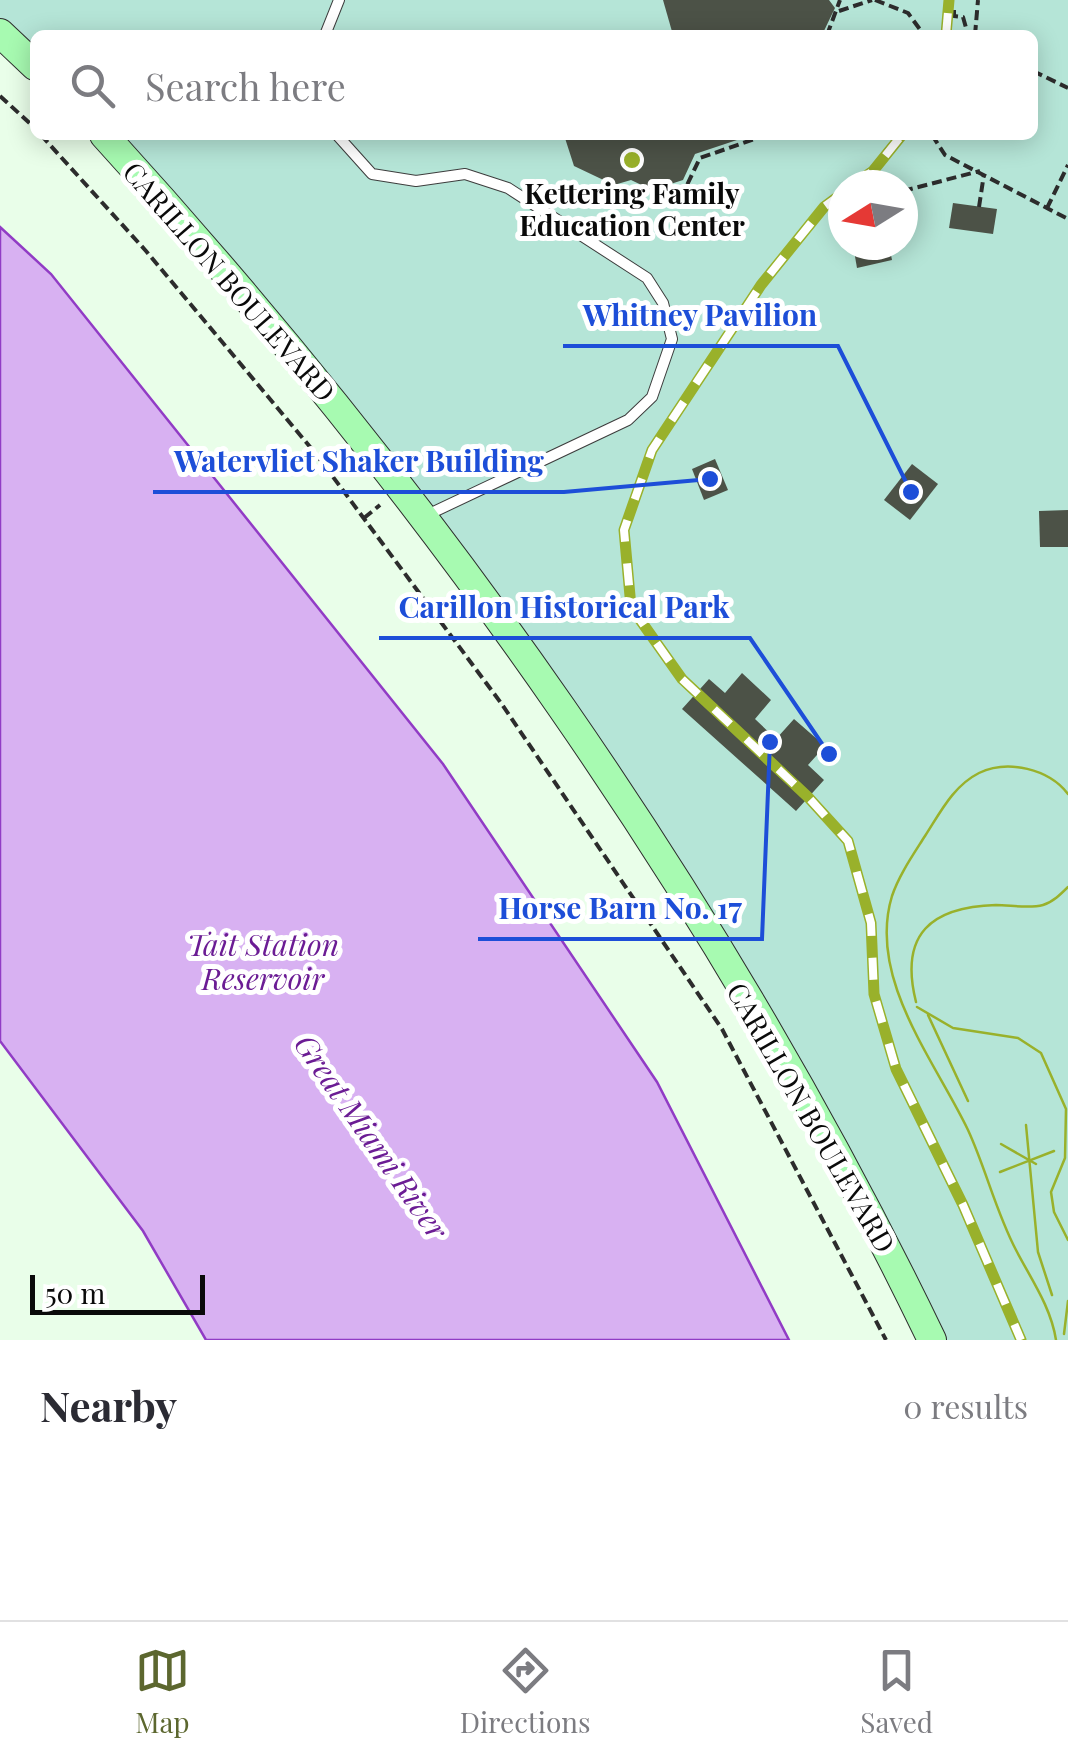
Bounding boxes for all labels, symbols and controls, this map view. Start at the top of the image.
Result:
search box [30,30,1038,140]
icon: search [65,58,120,113]
text: Search here [145,60,346,111]
marker: Kettering Family Education Center [621,149,643,171]
street label: CARILLON BOULEVARD [116,153,344,409]
north arrow [828,170,918,260]
place label: Kettering Family Education Center [519,174,745,243]
callout: Whitney Pavilion [563,286,838,346]
text: Whitney Pavilion [582,294,818,334]
callout: Watervliet Shaker Building [153,432,564,492]
text: Watervliet Shaker Building [173,440,544,480]
callout: Carillon Historical Park [379,578,750,638]
text: Carillon Historical Park [398,586,730,626]
callout: Horse Barn No. 17 [478,879,762,939]
text: Horse Barn No. 17 [498,887,742,927]
water label: Tait Station Reservoir [187,924,339,998]
street label: CARILLON BOULEVARD [719,975,905,1259]
water label: Great Miami River [286,1026,458,1247]
scale bar [30,1270,205,1314]
text: 50 m [45,1274,105,1311]
text: Nearby [40,1377,177,1433]
text: 0 results [903,1384,1028,1427]
tab: Map [135,1643,190,1740]
tab: Directions [460,1643,591,1740]
tab: Saved [860,1643,933,1740]

